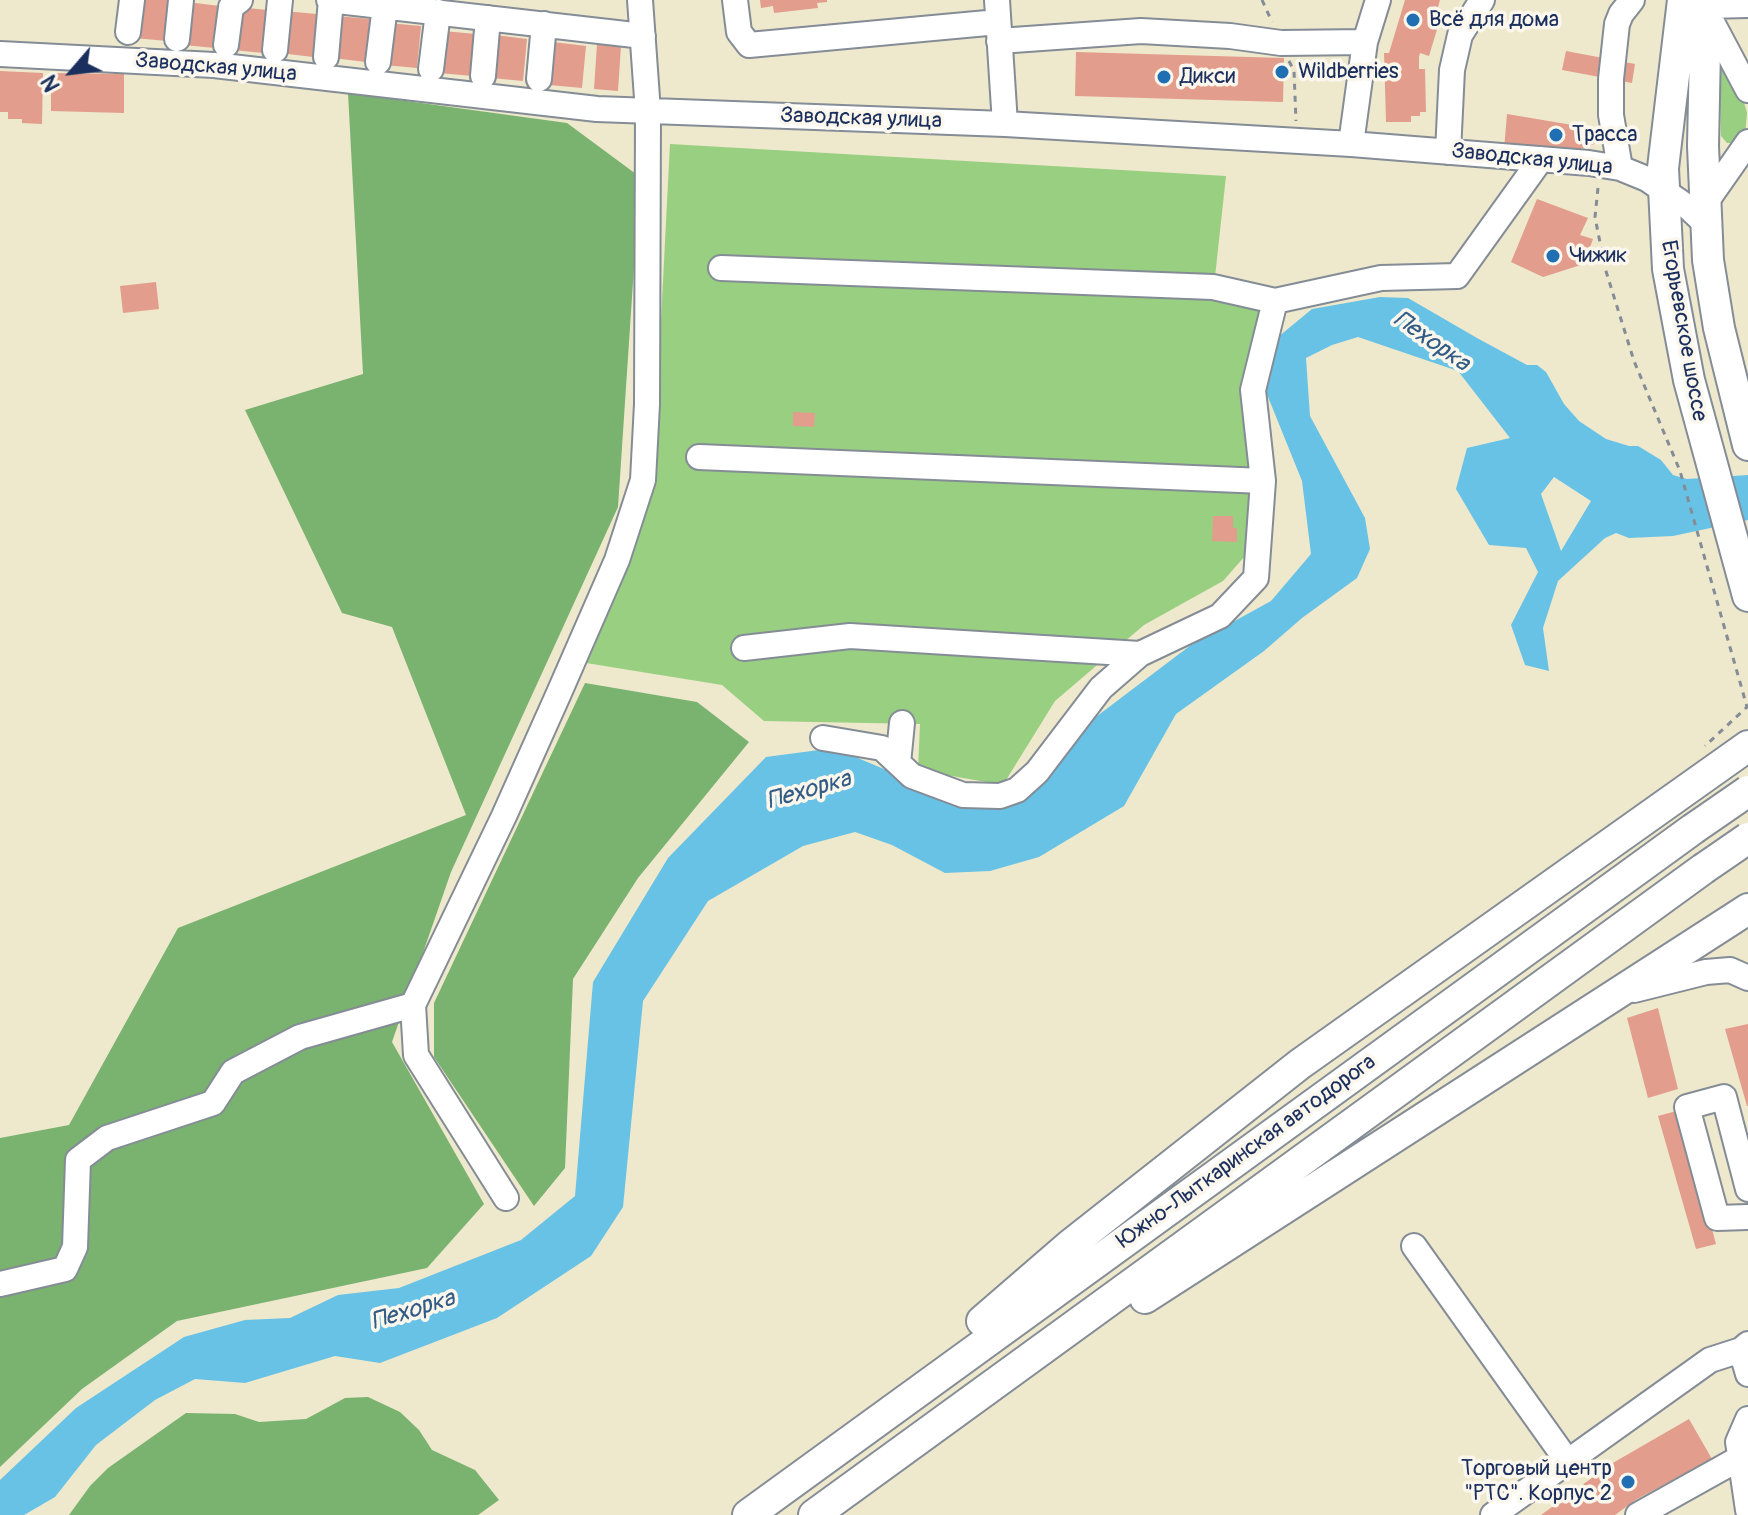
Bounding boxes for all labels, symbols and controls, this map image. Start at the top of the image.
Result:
place label: Всё для дома [1429,7,1559,33]
marker: Всё для дома [1404,11,1422,29]
north arrow [32,32,112,112]
street label: Заводская улица [134,48,298,88]
place label: Wildberries [1298,59,1399,85]
marker: Wildberries [1273,63,1291,81]
place label: Дикси [1180,64,1235,90]
marker: Дикси [1155,68,1173,86]
text: N [35,70,67,96]
street label: Заводская улица [780,103,942,135]
place label: Трасса [1572,122,1637,148]
marker: Трасса [1547,126,1565,144]
street label: Заводская улица [1450,138,1614,182]
street label: Егорьевское шоссе [1654,238,1712,424]
place label: Чижик [1569,243,1627,269]
marker: Чижик [1544,247,1562,265]
water label: Пехорка [1388,306,1474,378]
water label: Пехорка [764,765,854,817]
street label: Южно-Лыткаринская автодорога [1113,1049,1381,1255]
water label: Пехорка [368,1285,458,1337]
place label: Торговый центр "РТС". Корпус 2 [1461,1456,1612,1508]
marker: Торговый центр "РТС". Корпус 2 [1619,1473,1637,1491]

